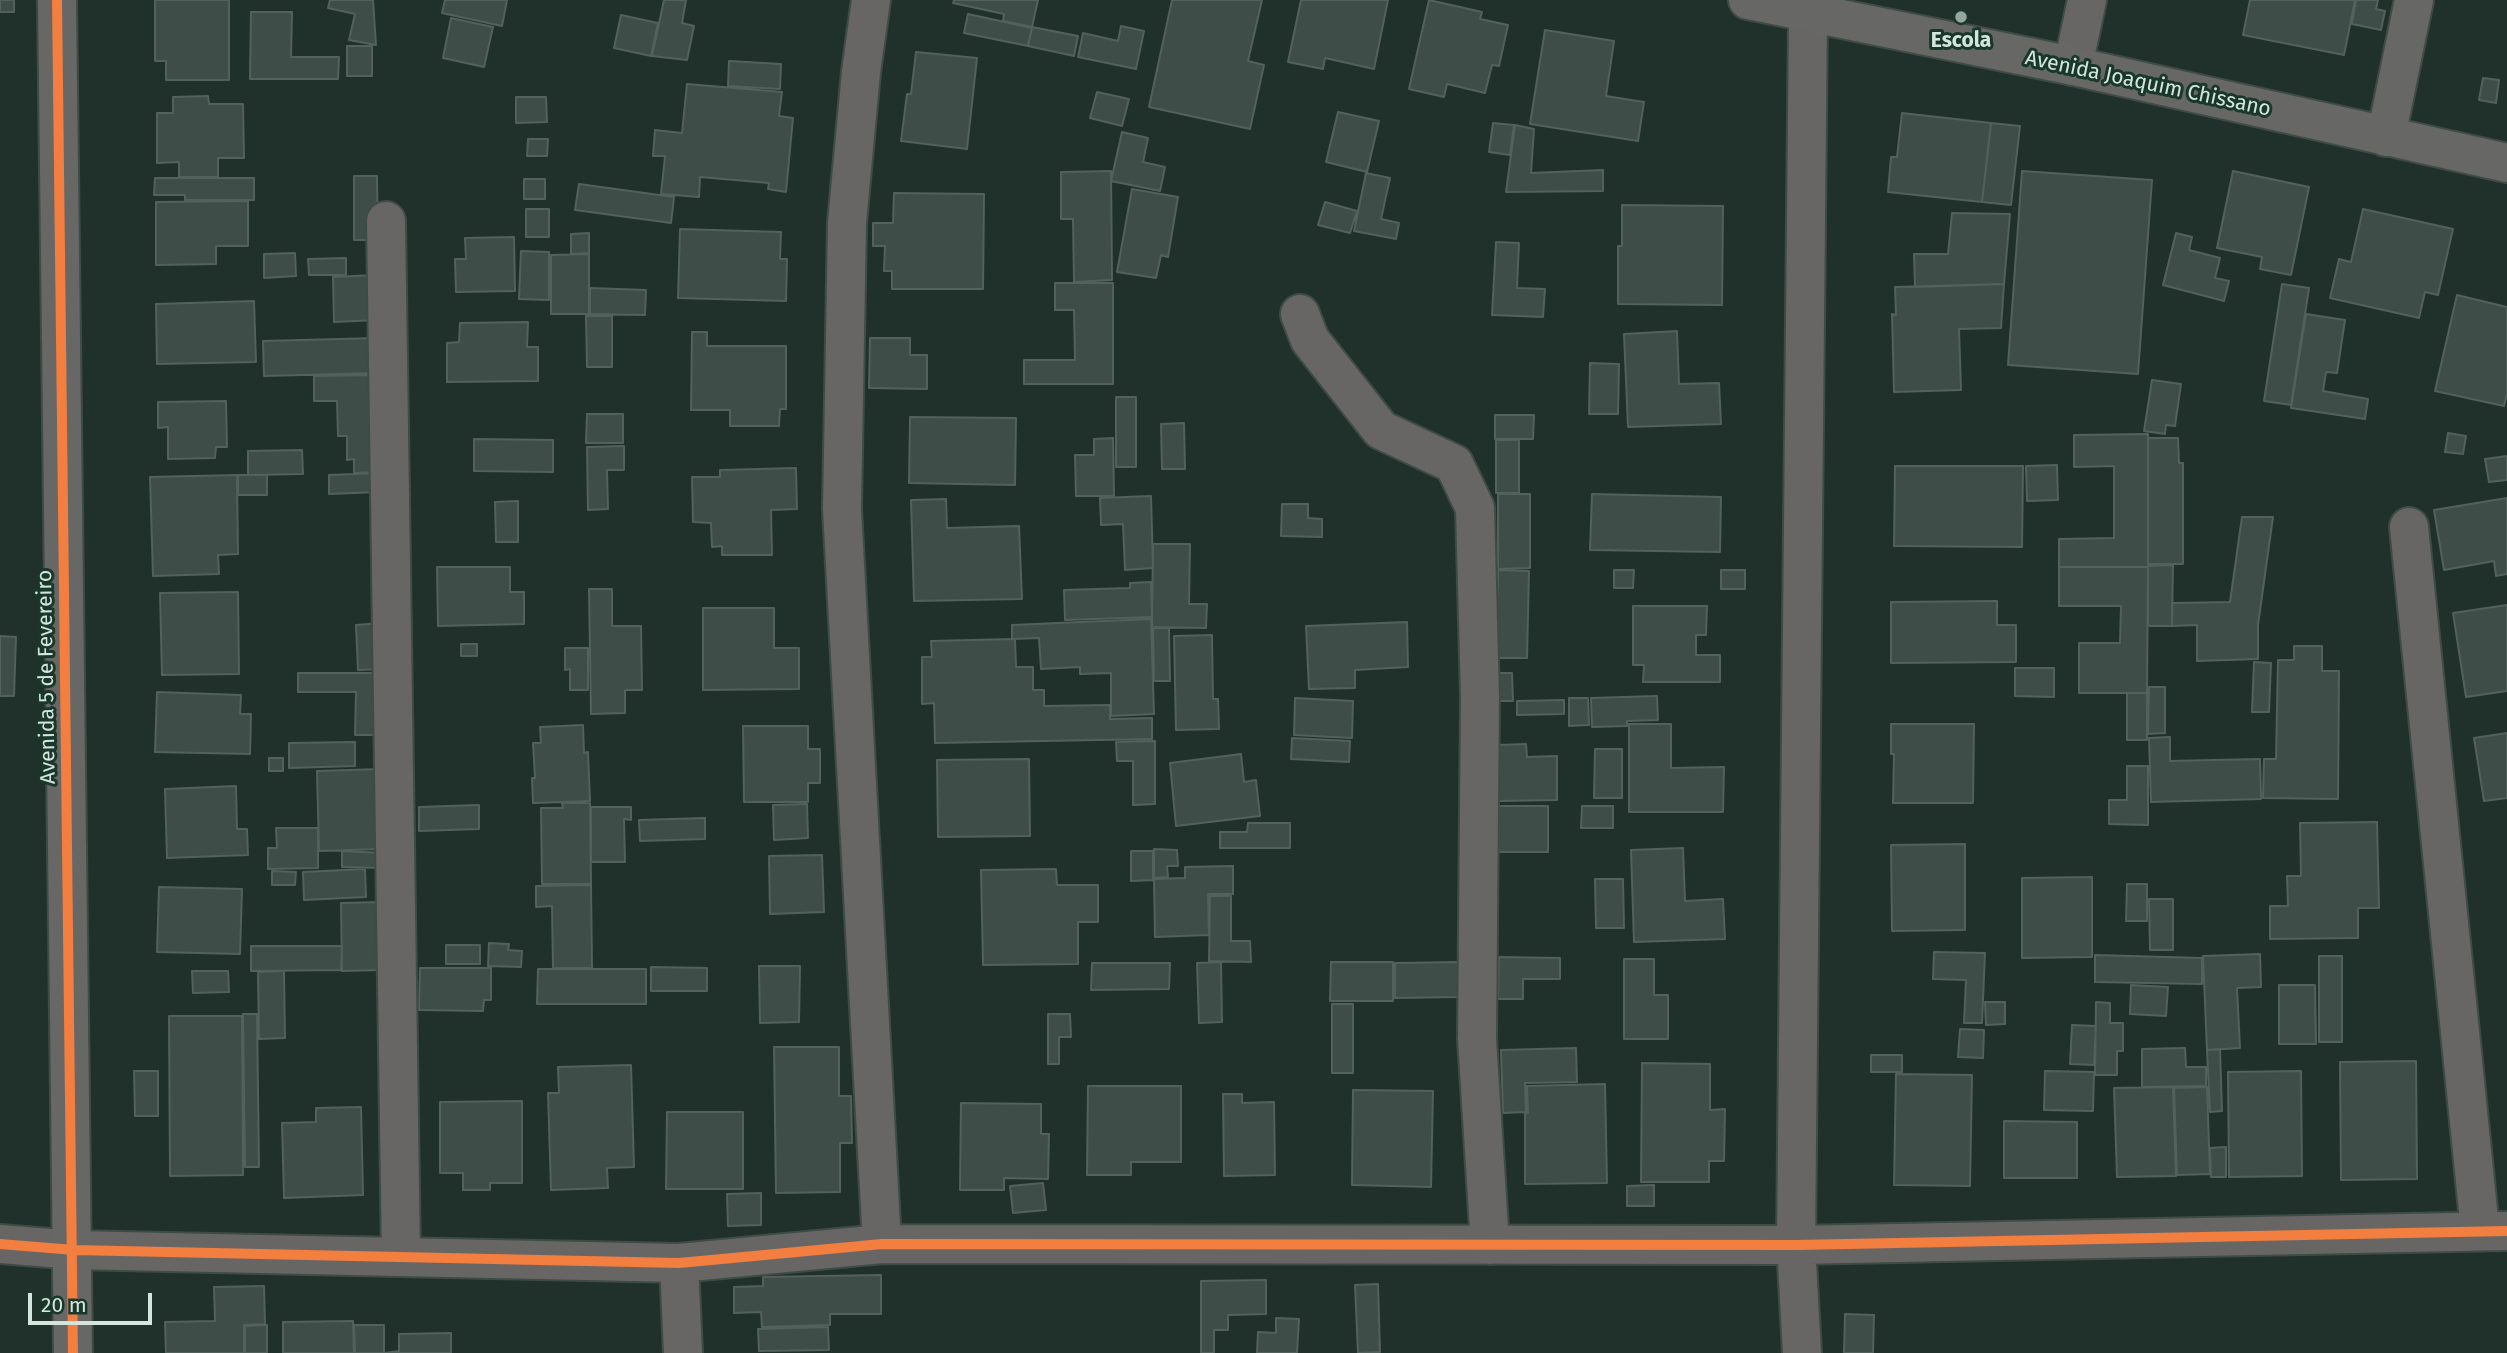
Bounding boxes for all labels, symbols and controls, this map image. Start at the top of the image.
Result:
marker: Escola [1953,9,1969,25]
place label: Escola [1931,28,1991,54]
street label: Avenida Joaquim Chissano [2023,46,2273,122]
street label: Avenida 5 de Fevereiro [33,570,61,784]
scale bar [32,1280,156,1324]
text: 20 m [41,1292,87,1318]

